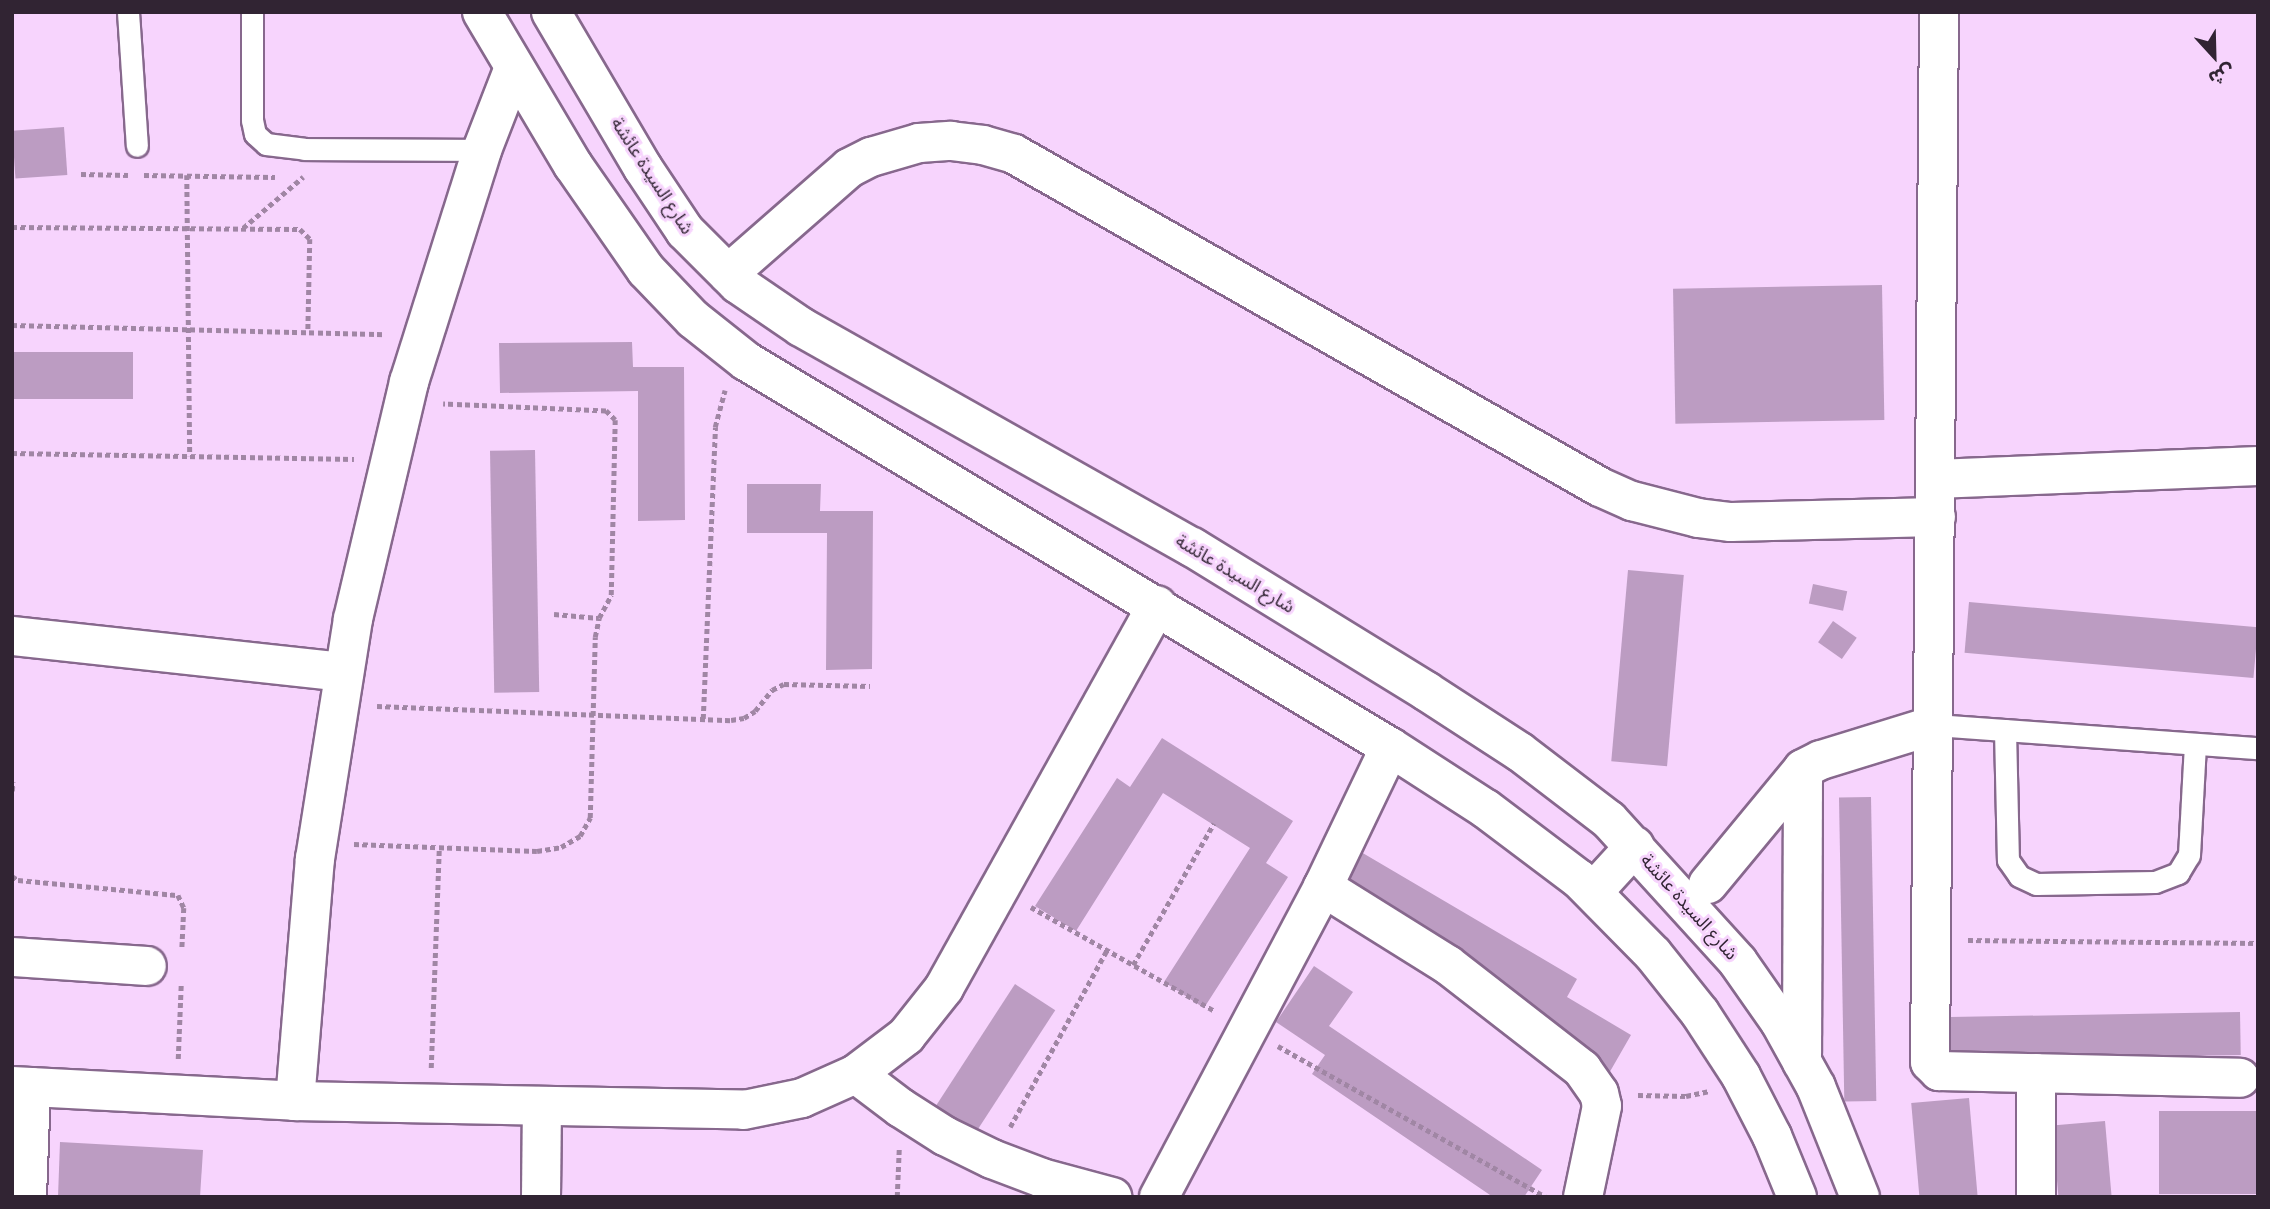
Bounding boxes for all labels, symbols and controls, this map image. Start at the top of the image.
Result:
north arrow [2179,21,2249,91]
text: ش [2206,60,2238,91]
street label: شارع السيدة عائشة [606,114,698,238]
street label: شارع السيدة عائشة [1172,530,1298,618]
street label: شارع السيدة عائشة [1636,850,1742,964]

